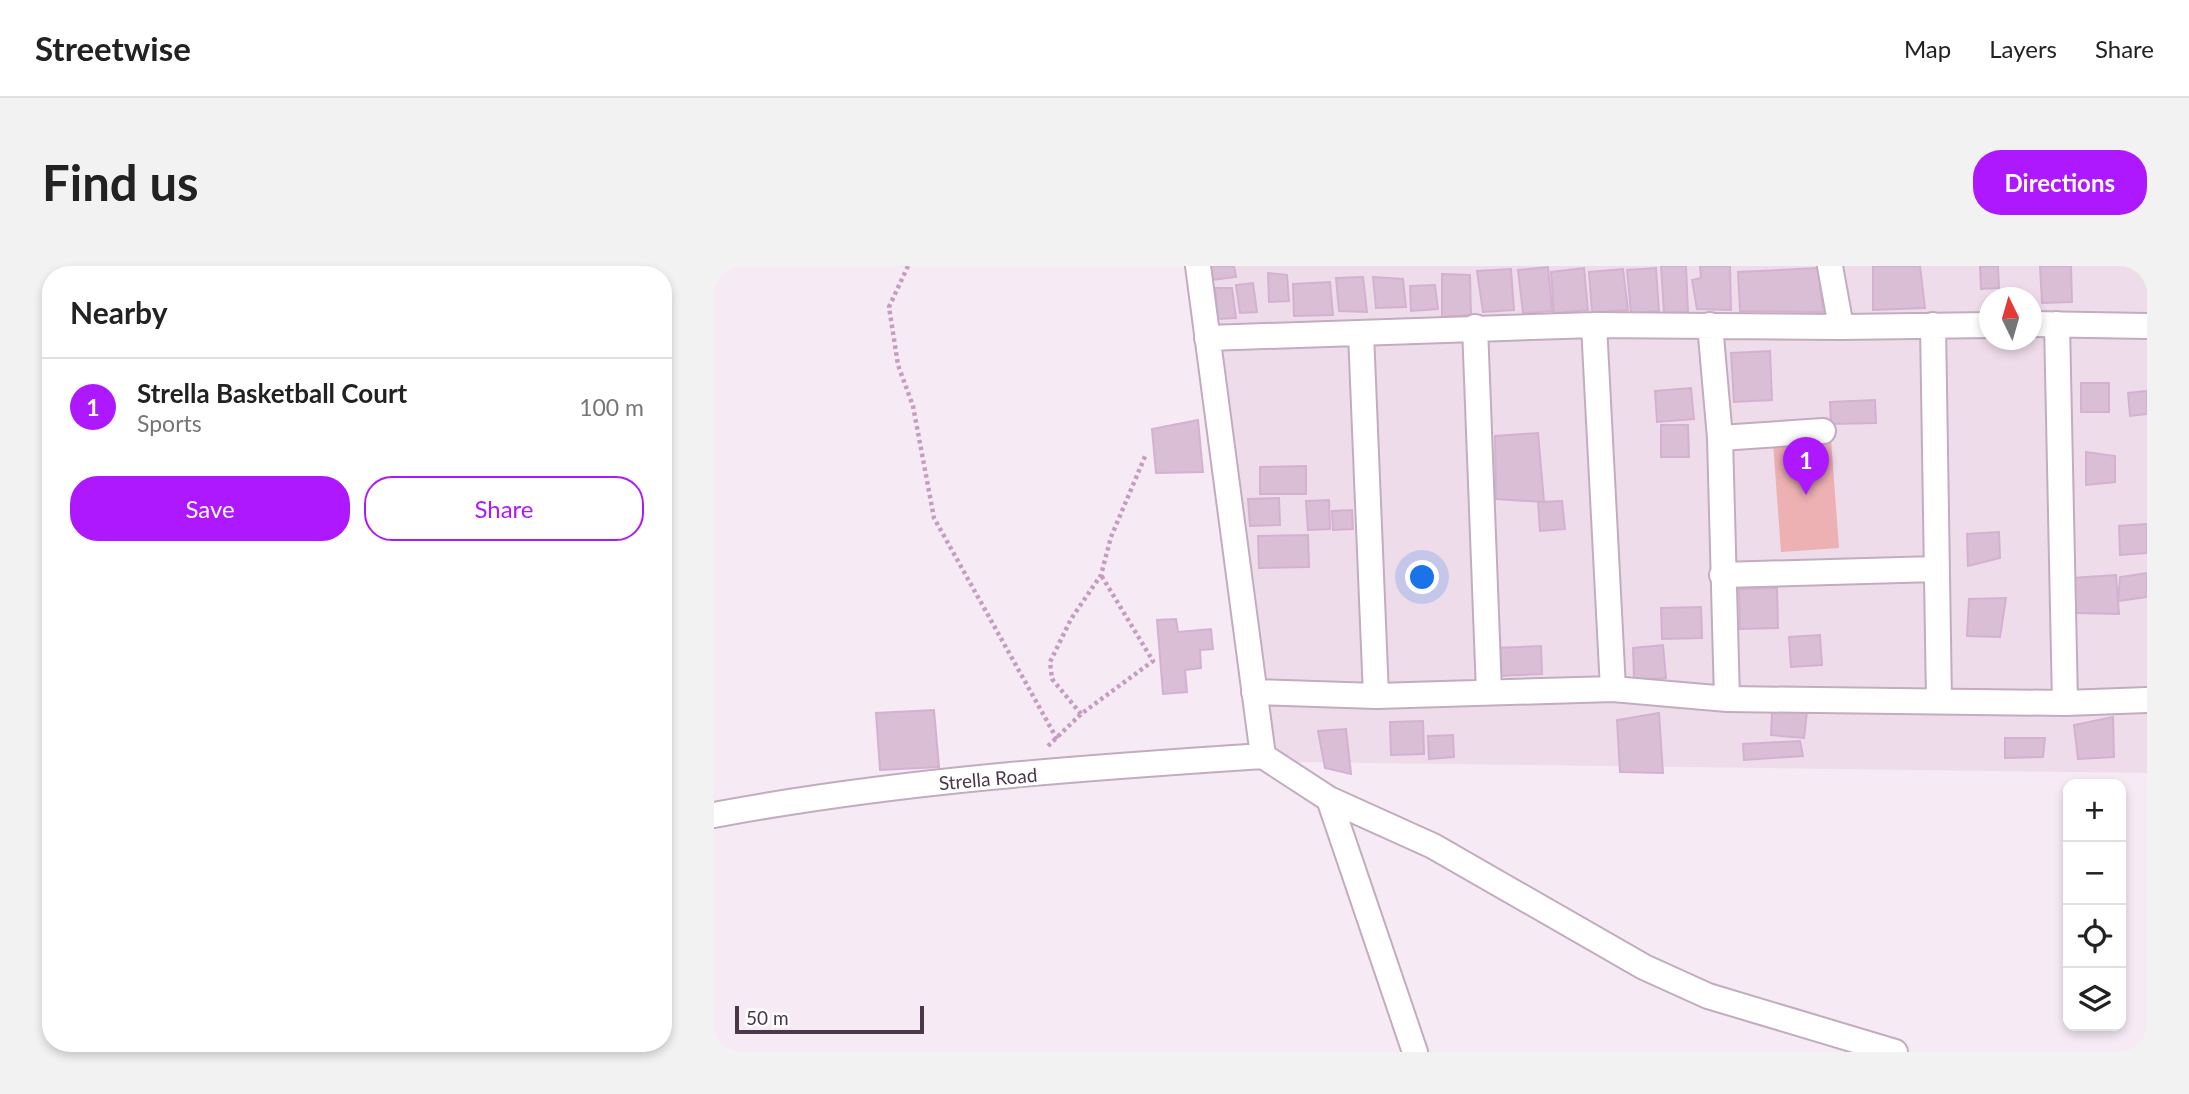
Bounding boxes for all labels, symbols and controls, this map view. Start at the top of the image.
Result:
text: Streetwise [35,28,191,68]
text: Map [1904,34,1951,63]
text: Layers [1989,34,2057,63]
text: Share [2095,34,2154,63]
button: Directions [1973,150,2147,215]
text: Find us [42,153,199,211]
north arrow [1979,287,2042,350]
text: Nearby [70,294,168,330]
text: Strella Basketball Court [137,377,407,409]
text: 1 [86,393,100,421]
text: 100 m [579,393,644,421]
text: Sports [137,409,202,437]
pin: 1 [1783,437,1829,495]
button: Save [70,476,350,541]
button: Share [364,476,644,541]
your location [1405,560,1439,594]
street label: Strella Road [938,763,1038,794]
map controls [2063,779,2126,1031]
button: + [2063,779,2126,842]
button: − [2063,842,2126,905]
button: locate [2063,905,2126,968]
button: layers [2063,968,2126,1031]
scale bar [735,1003,924,1035]
text: 50 m [746,1006,789,1029]

